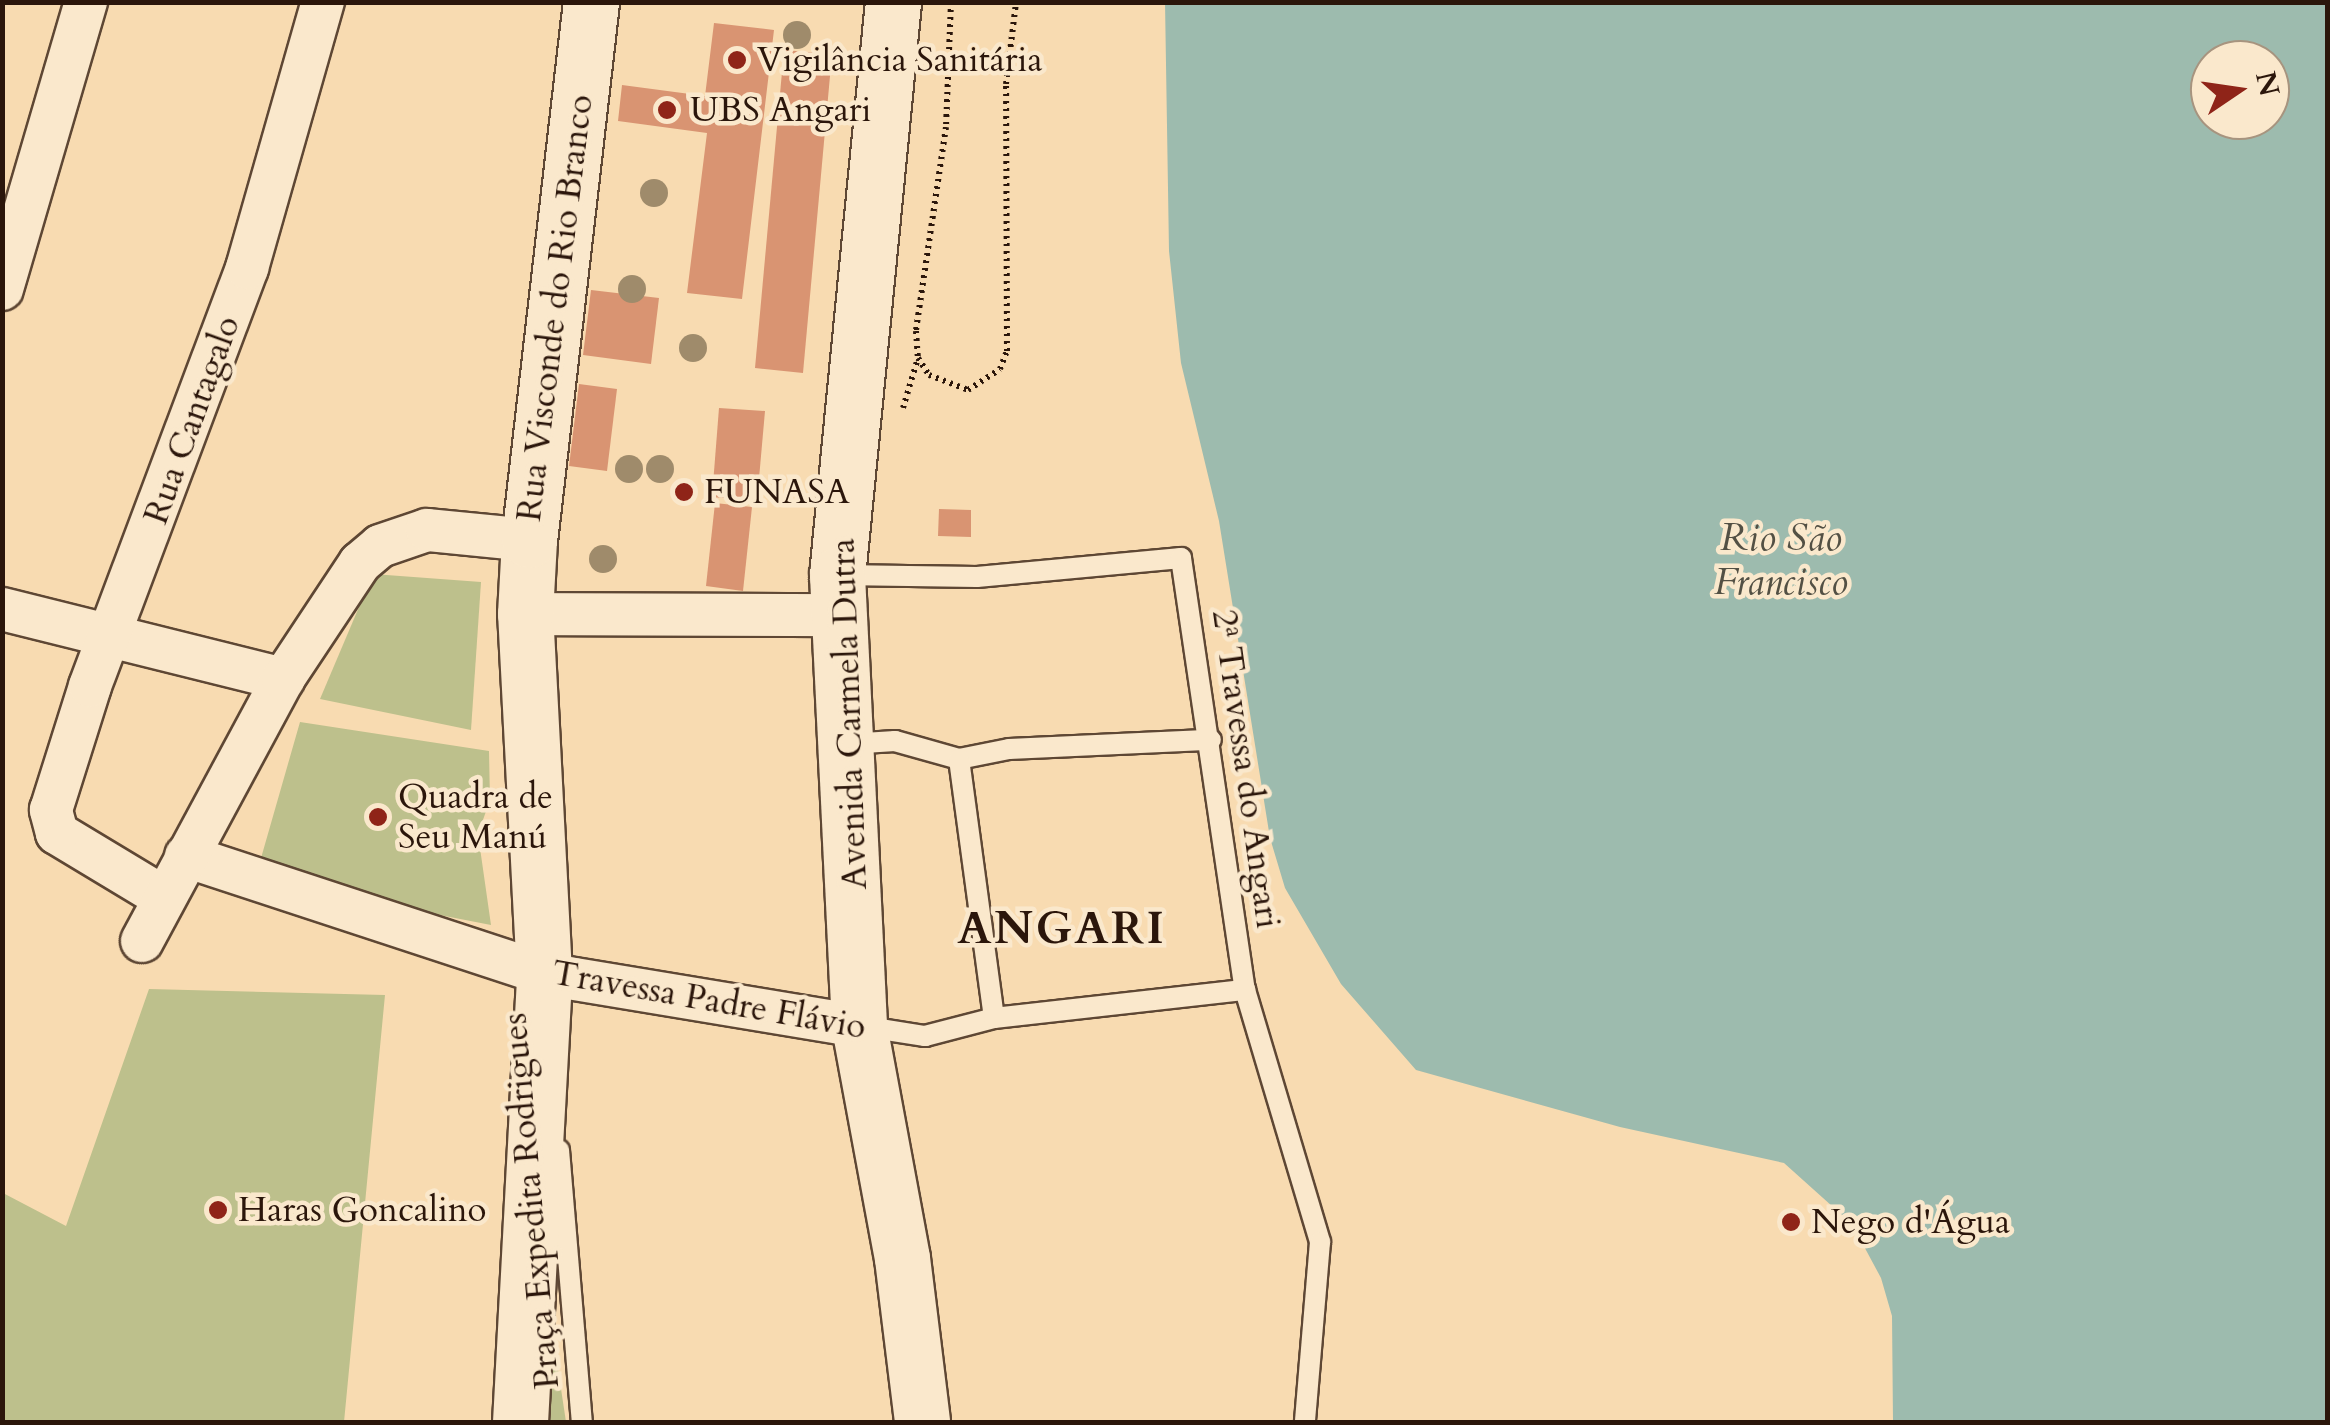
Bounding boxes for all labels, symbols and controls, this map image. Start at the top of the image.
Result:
place label: Vigilância Sanitária [757,39,1043,81]
north arrow [2190,40,2290,140]
marker: Vigilância Sanitária [726,49,748,71]
text: N [2246,68,2289,100]
place label: UBS Angari [690,89,871,131]
street label: Rua Visconde do Rio Branco [508,92,602,524]
marker: UBS Angari [654,97,680,123]
street label: Rua Cantagalo [135,310,249,530]
place label: FUNASA [704,471,850,513]
marker: FUNASA [673,481,695,503]
water label: Rio São Francisco [1714,516,1848,606]
street label: Avenida Carmela Dutra [822,538,876,890]
street label: 2ª Travessa do Angari [1203,607,1289,931]
place label: Quadra de Seu Manú [398,776,553,858]
marker: Quadra de Seu Manú [367,806,389,828]
district label: ANGARI [958,902,1166,956]
street label: Travessa Padre Flávio [549,952,869,1048]
street label: Praça Expedita Rodrigues [494,1011,568,1391]
place label: Haras Goncalino [238,1189,487,1231]
marker: Haras Goncalino [207,1199,229,1221]
place label: Nego d'Água [1811,1201,2010,1243]
marker: Nego d'Água [1780,1211,1802,1233]

